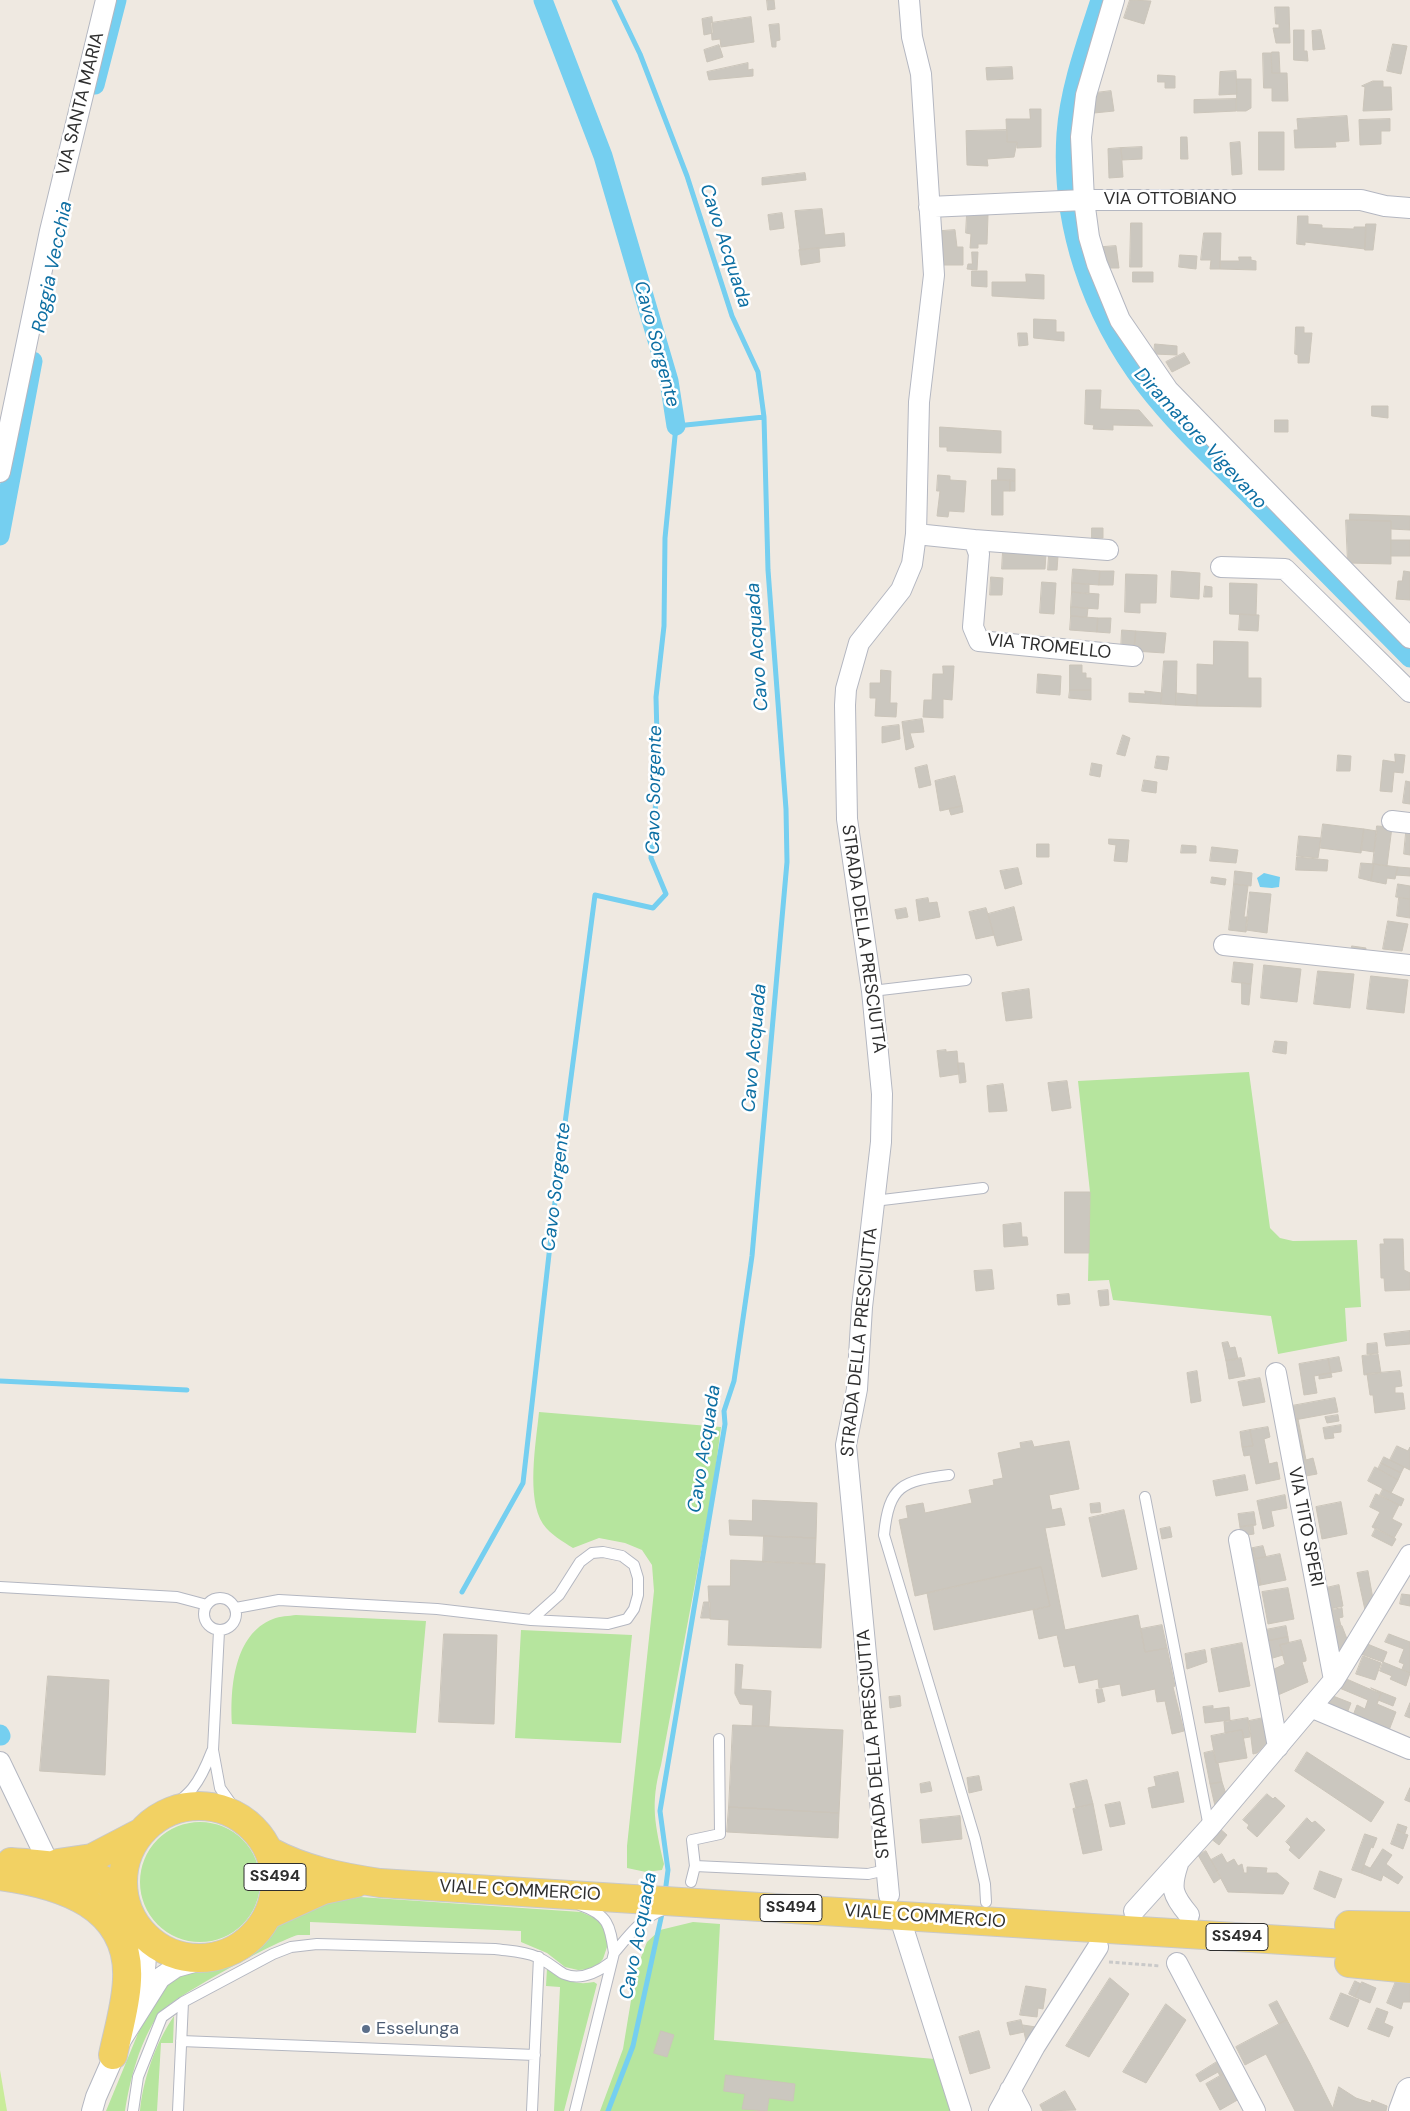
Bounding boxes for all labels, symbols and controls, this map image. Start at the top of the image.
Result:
street label: VIA SANTA MARIA [53,30,109,178]
water label: Cavo Acquada [694,181,756,311]
street label: VIA OTTOBIANO [1103,188,1237,210]
water label: Roggia Vecchia [28,199,78,335]
water label: Cavo Sorgente [628,278,684,410]
water label: Diramatore Vigevano [1129,364,1271,514]
water label: Cavo Acquada [742,582,774,712]
street label: VIA TROMELLO [986,630,1112,664]
water label: Cavo Sorgente [642,725,668,855]
street label: STRADA DELLA PRESCIUTTA [836,823,890,1055]
water label: Cavo Acquada [738,983,772,1113]
water label: Cavo Sorgente [538,1121,576,1253]
street label: STRADA DELLA PRESCIUTTA [837,1226,883,1458]
water label: Cavo Acquada [684,1383,726,1515]
street label: VIA TITO SPERI [1283,1465,1327,1589]
street label: STRADA DELLA PRESCIUTTA [853,1628,895,1860]
road number: SS494 [244,1864,306,1890]
water label: Cavo Acquada [615,1870,663,2002]
street label: VIALE COMMERCIO [439,1876,601,1906]
road number: SS494 [760,1895,822,1922]
street label: VIALE COMMERCIO [844,1901,1006,1933]
road number: SS494 [1206,1924,1268,1950]
place label: Esselunga [376,2018,459,2040]
marker: Esselunga [360,2023,372,2035]

